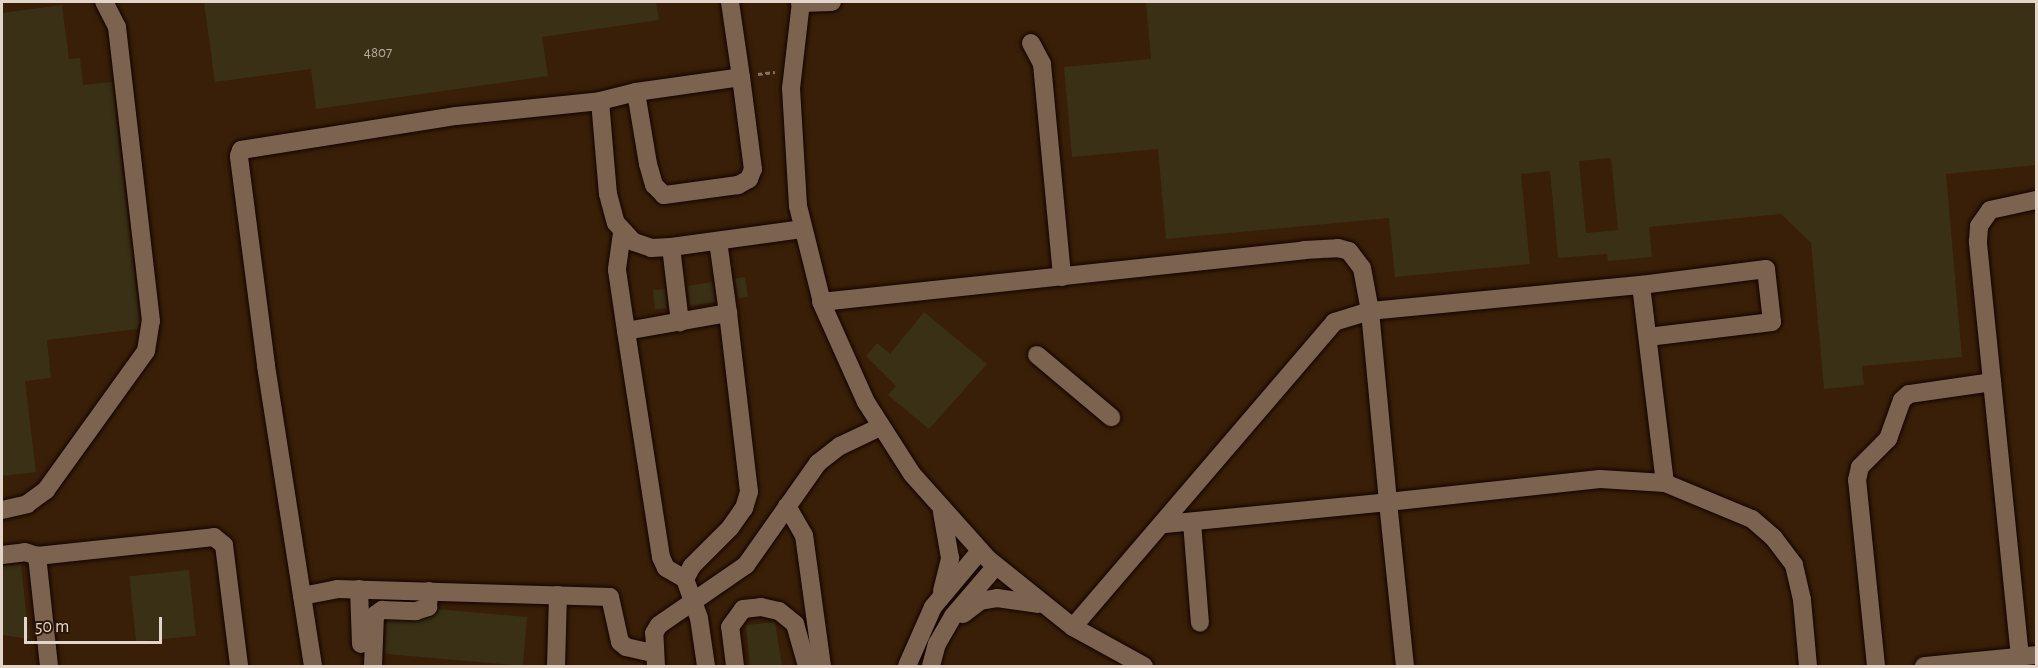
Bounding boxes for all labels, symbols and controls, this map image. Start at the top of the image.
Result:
house number: 4807 [364,44,392,62]
scale bar [27,605,165,643]
text: 50 m [35,618,69,636]

